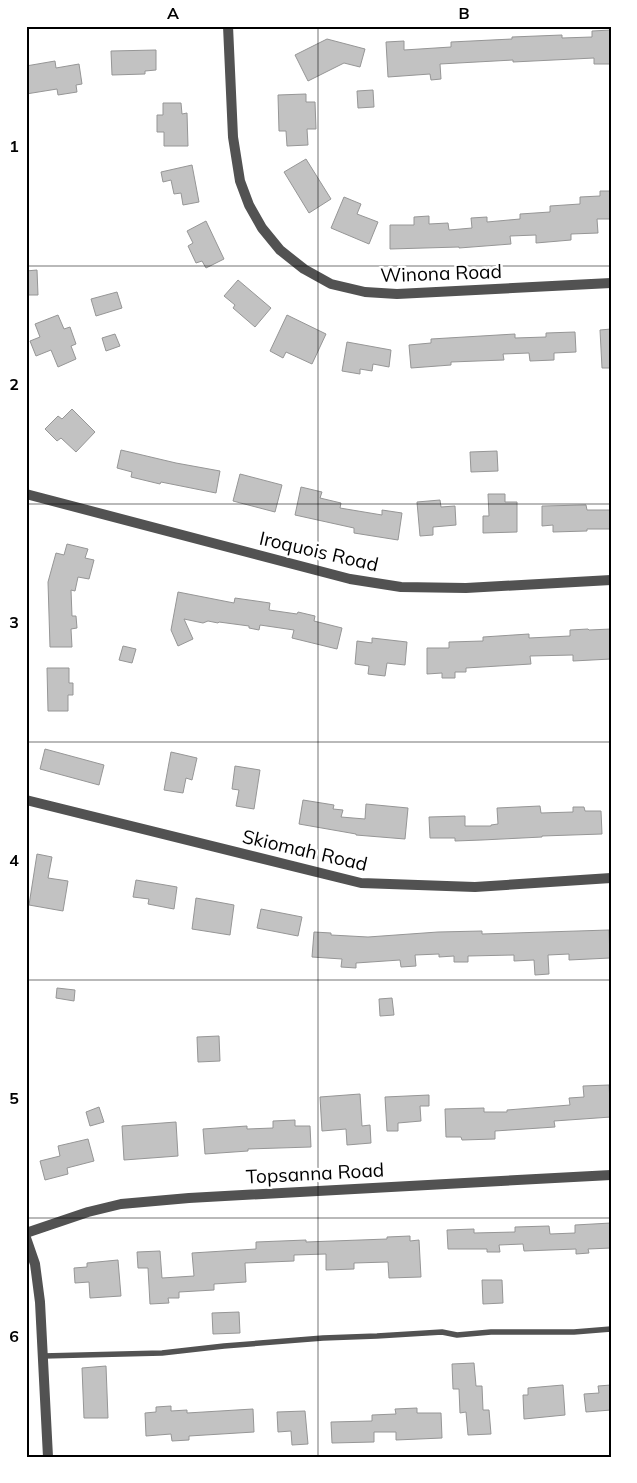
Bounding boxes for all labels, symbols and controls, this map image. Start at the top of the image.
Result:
text: A [167,3,179,23]
text: B [458,3,470,23]
text: 1 [9,136,19,156]
street label: Winona Road [380,259,502,287]
text: 2 [9,374,19,394]
street label: Iroquois Road [257,526,381,576]
text: 3 [9,612,19,632]
street label: Skiomah Road [240,824,370,876]
text: 4 [9,850,19,870]
text: 5 [9,1088,19,1108]
street label: Topsanna Road [245,1157,385,1189]
text: 6 [9,1326,19,1346]

